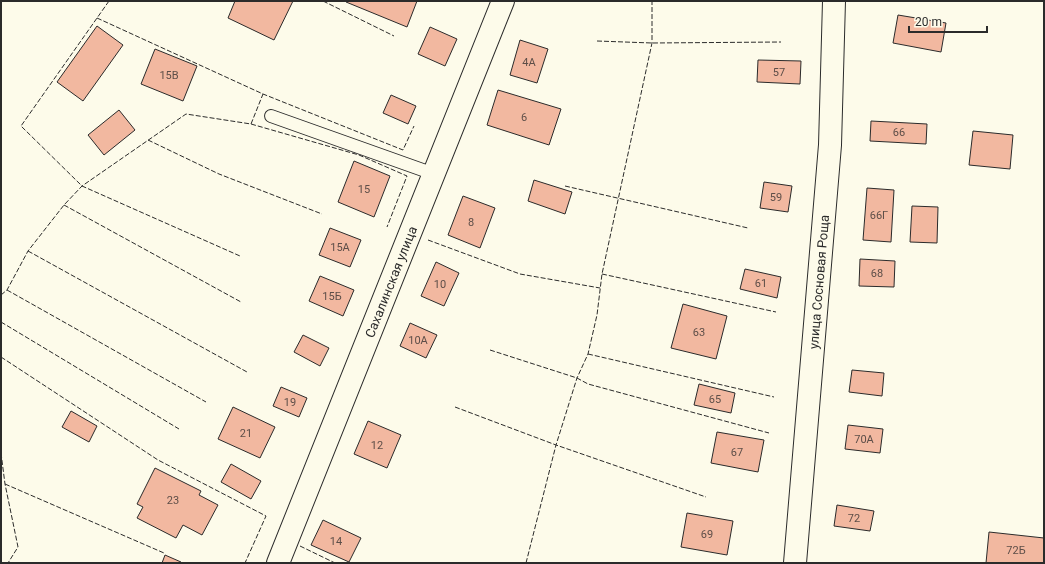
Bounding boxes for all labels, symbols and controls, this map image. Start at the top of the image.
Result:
scale bar [909,8,987,34]
text: 20 m [915,15,942,29]
house number: 4А [522,56,537,69]
house number: 57 [773,66,785,79]
house number: 15В [159,69,179,82]
house number: 6 [521,111,527,124]
house number: 66 [893,126,905,139]
house number: 15 [358,183,370,196]
house number: 59 [770,191,782,204]
house number: 66Г [870,209,888,222]
street label: улица Сосновая Роща [806,214,832,350]
house number: 8 [468,216,474,229]
street label: Сахалинская улица [362,224,420,340]
house number: 15А [330,241,351,254]
house number: 68 [871,267,883,280]
house number: 61 [755,277,767,290]
house number: 10 [434,278,446,291]
house number: 15Б [322,290,342,303]
house number: 63 [693,326,705,339]
house number: 10А [408,334,429,347]
house number: 65 [709,393,721,406]
house number: 19 [284,396,296,409]
house number: 21 [240,427,252,440]
house number: 70А [854,433,875,446]
house number: 12 [371,439,383,452]
house number: 67 [731,446,743,459]
house number: 23 [167,494,179,507]
house number: 72 [848,512,860,525]
house number: 69 [701,528,713,541]
house number: 14 [330,535,342,548]
house number: 72Б [1006,544,1026,557]

